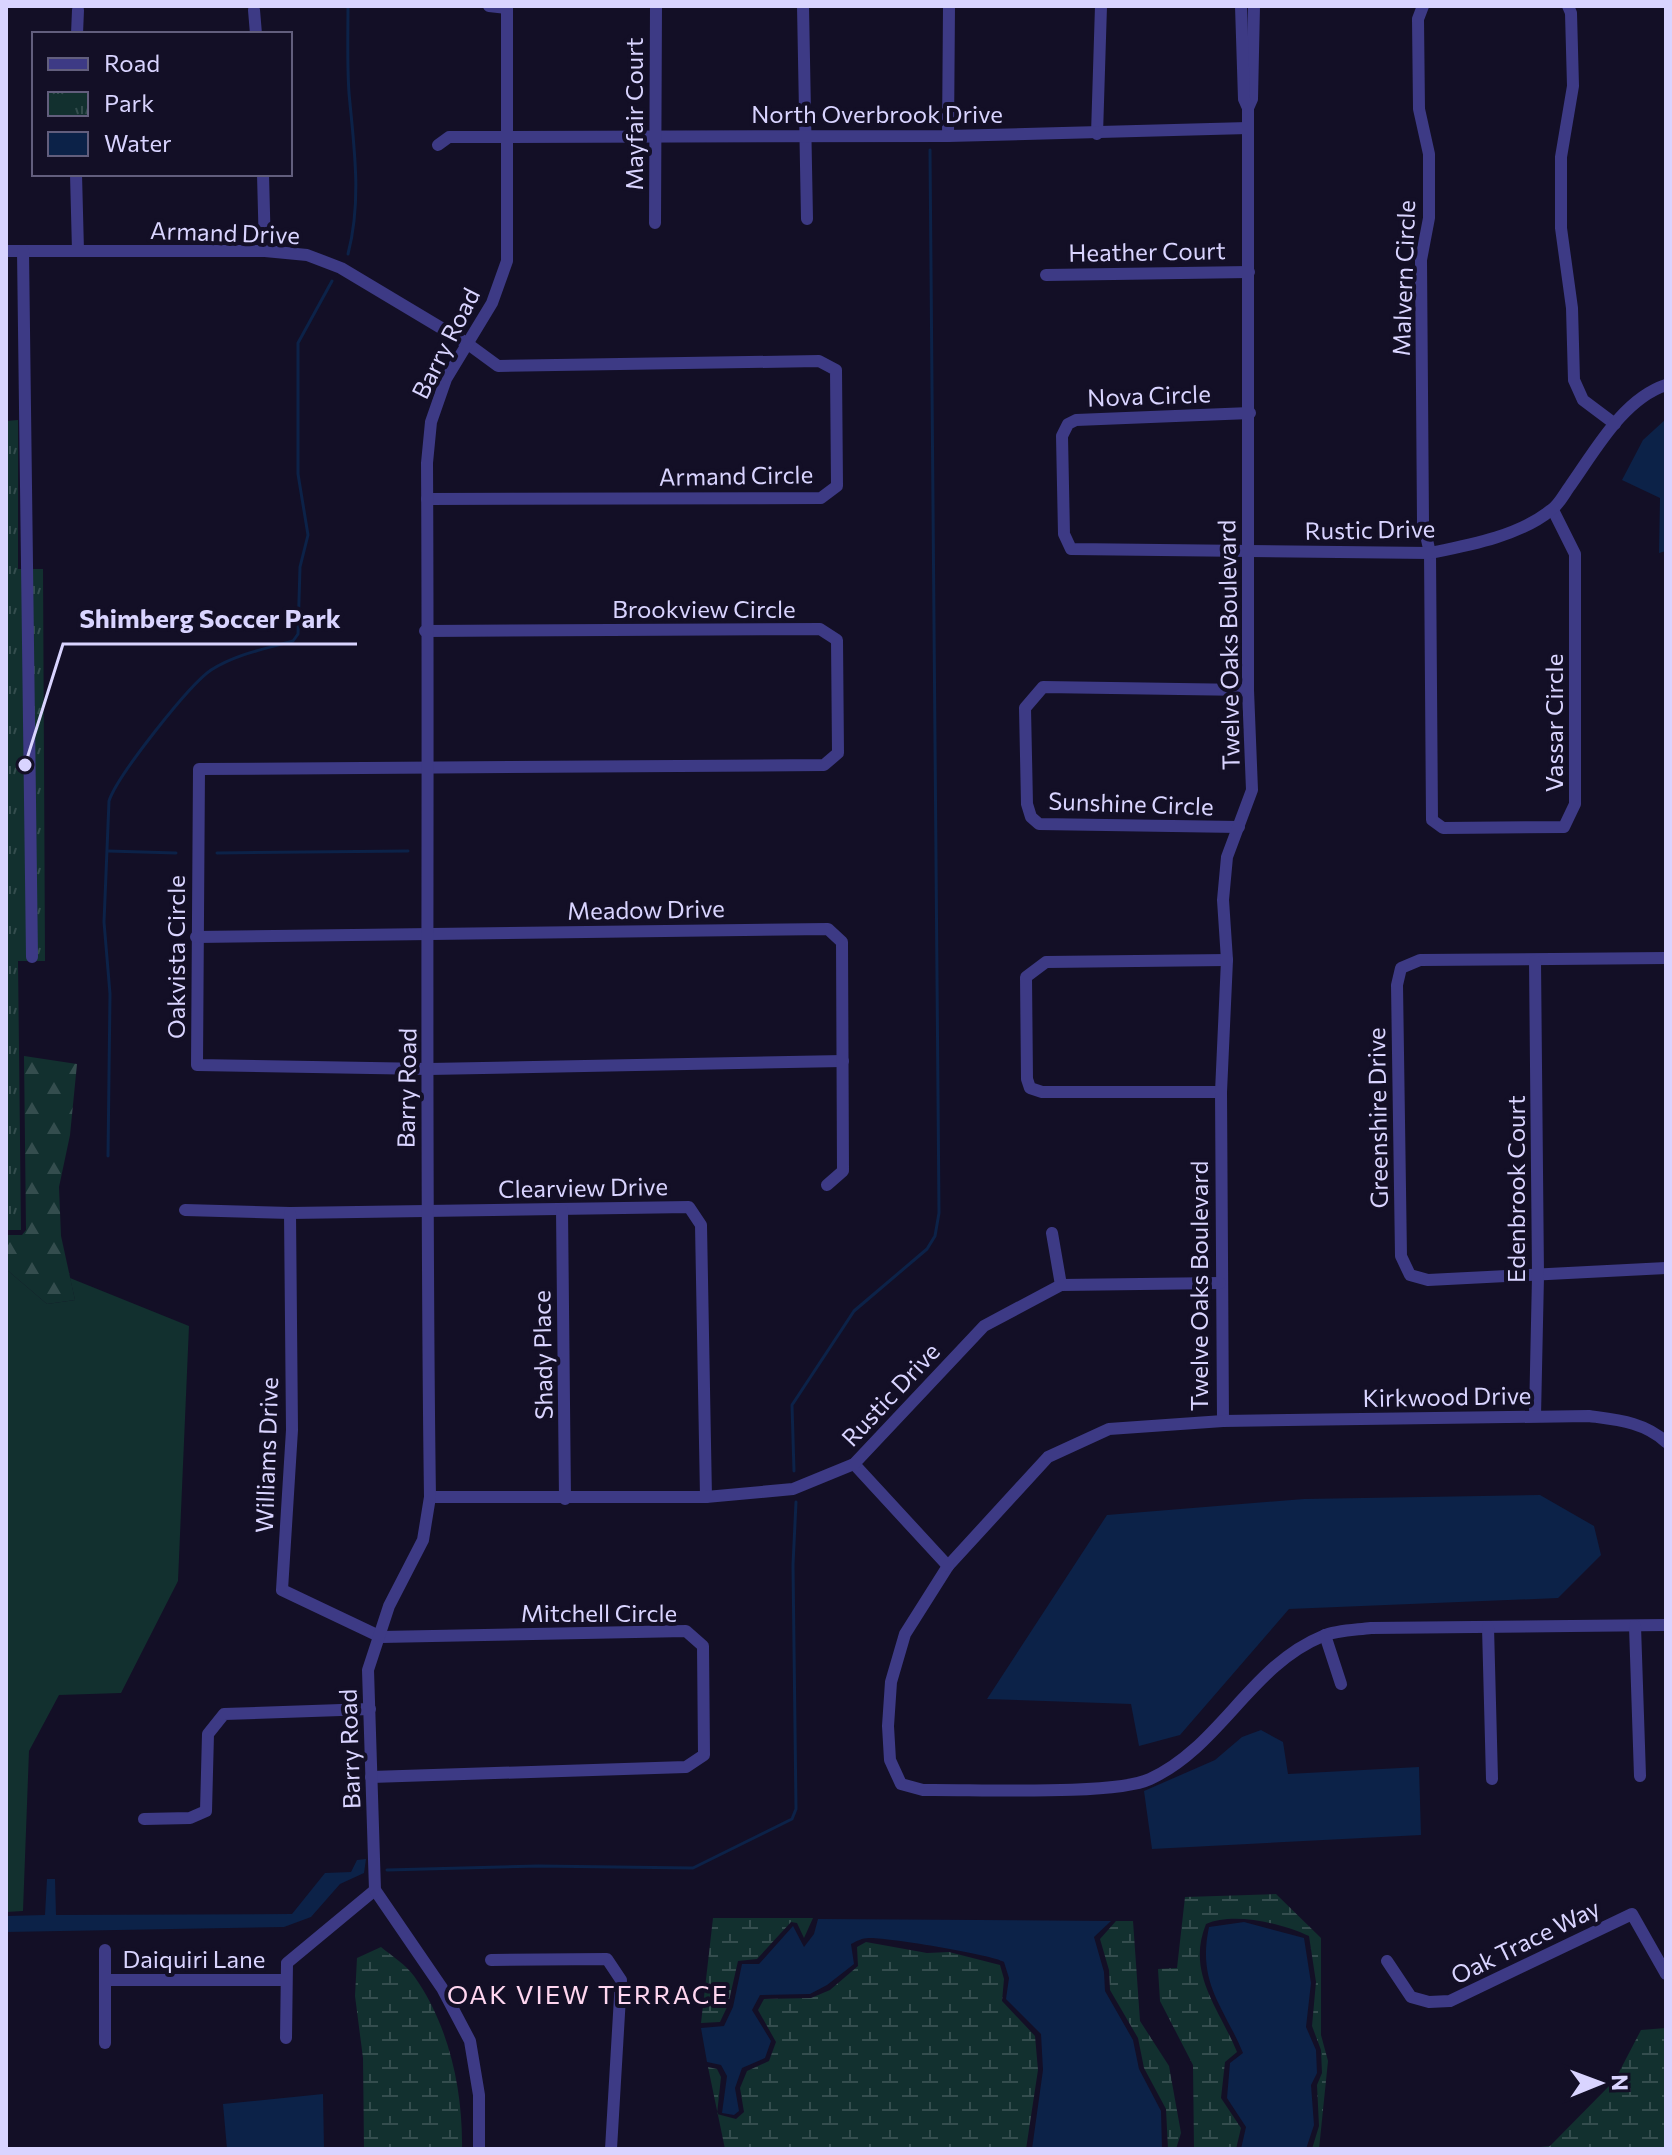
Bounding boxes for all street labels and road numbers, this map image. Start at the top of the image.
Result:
street label: Mayfair Court [619,37,648,191]
street label: North Overbrook Drive [751,99,1003,128]
street label: Malvern Circle [1386,199,1420,357]
street label: Armand Drive [150,215,300,249]
street label: Heather Court [1068,235,1226,267]
street label: Barry Road [405,283,485,403]
street label: Nova Circle [1087,378,1211,412]
street label: Armand Circle [659,459,813,491]
street label: Rustic Drive [1304,513,1436,545]
street label: Twelve Oaks Boulevard [1211,519,1245,771]
street label: Brookview Circle [612,594,796,623]
street label: Vassar Circle [1539,654,1568,792]
street label: Sunshine Circle [1048,786,1214,820]
street label: Oakvista Circle [161,875,190,1039]
street label: Meadow Drive [567,893,725,925]
street label: Greenshire Drive [1361,1027,1393,1209]
street label: Barry Road [390,1028,422,1148]
street label: Edenbrook Court [1501,1095,1530,1283]
street label: Twelve Oaks Boulevard [1184,1161,1213,1411]
street label: Clearview Drive [498,1171,668,1203]
street label: Shady Place [526,1290,558,1420]
street label: Rustic Drive [835,1336,945,1452]
street label: Williams Drive [249,1377,283,1533]
street label: Kirkwood Drive [1362,1380,1532,1412]
street label: Mitchell Circle [521,1598,677,1627]
street label: Barry Road [332,1688,366,1810]
street label: Oak Trace Way [1446,1892,1604,1990]
street label: Daiquiri Lane [122,1944,266,1973]

